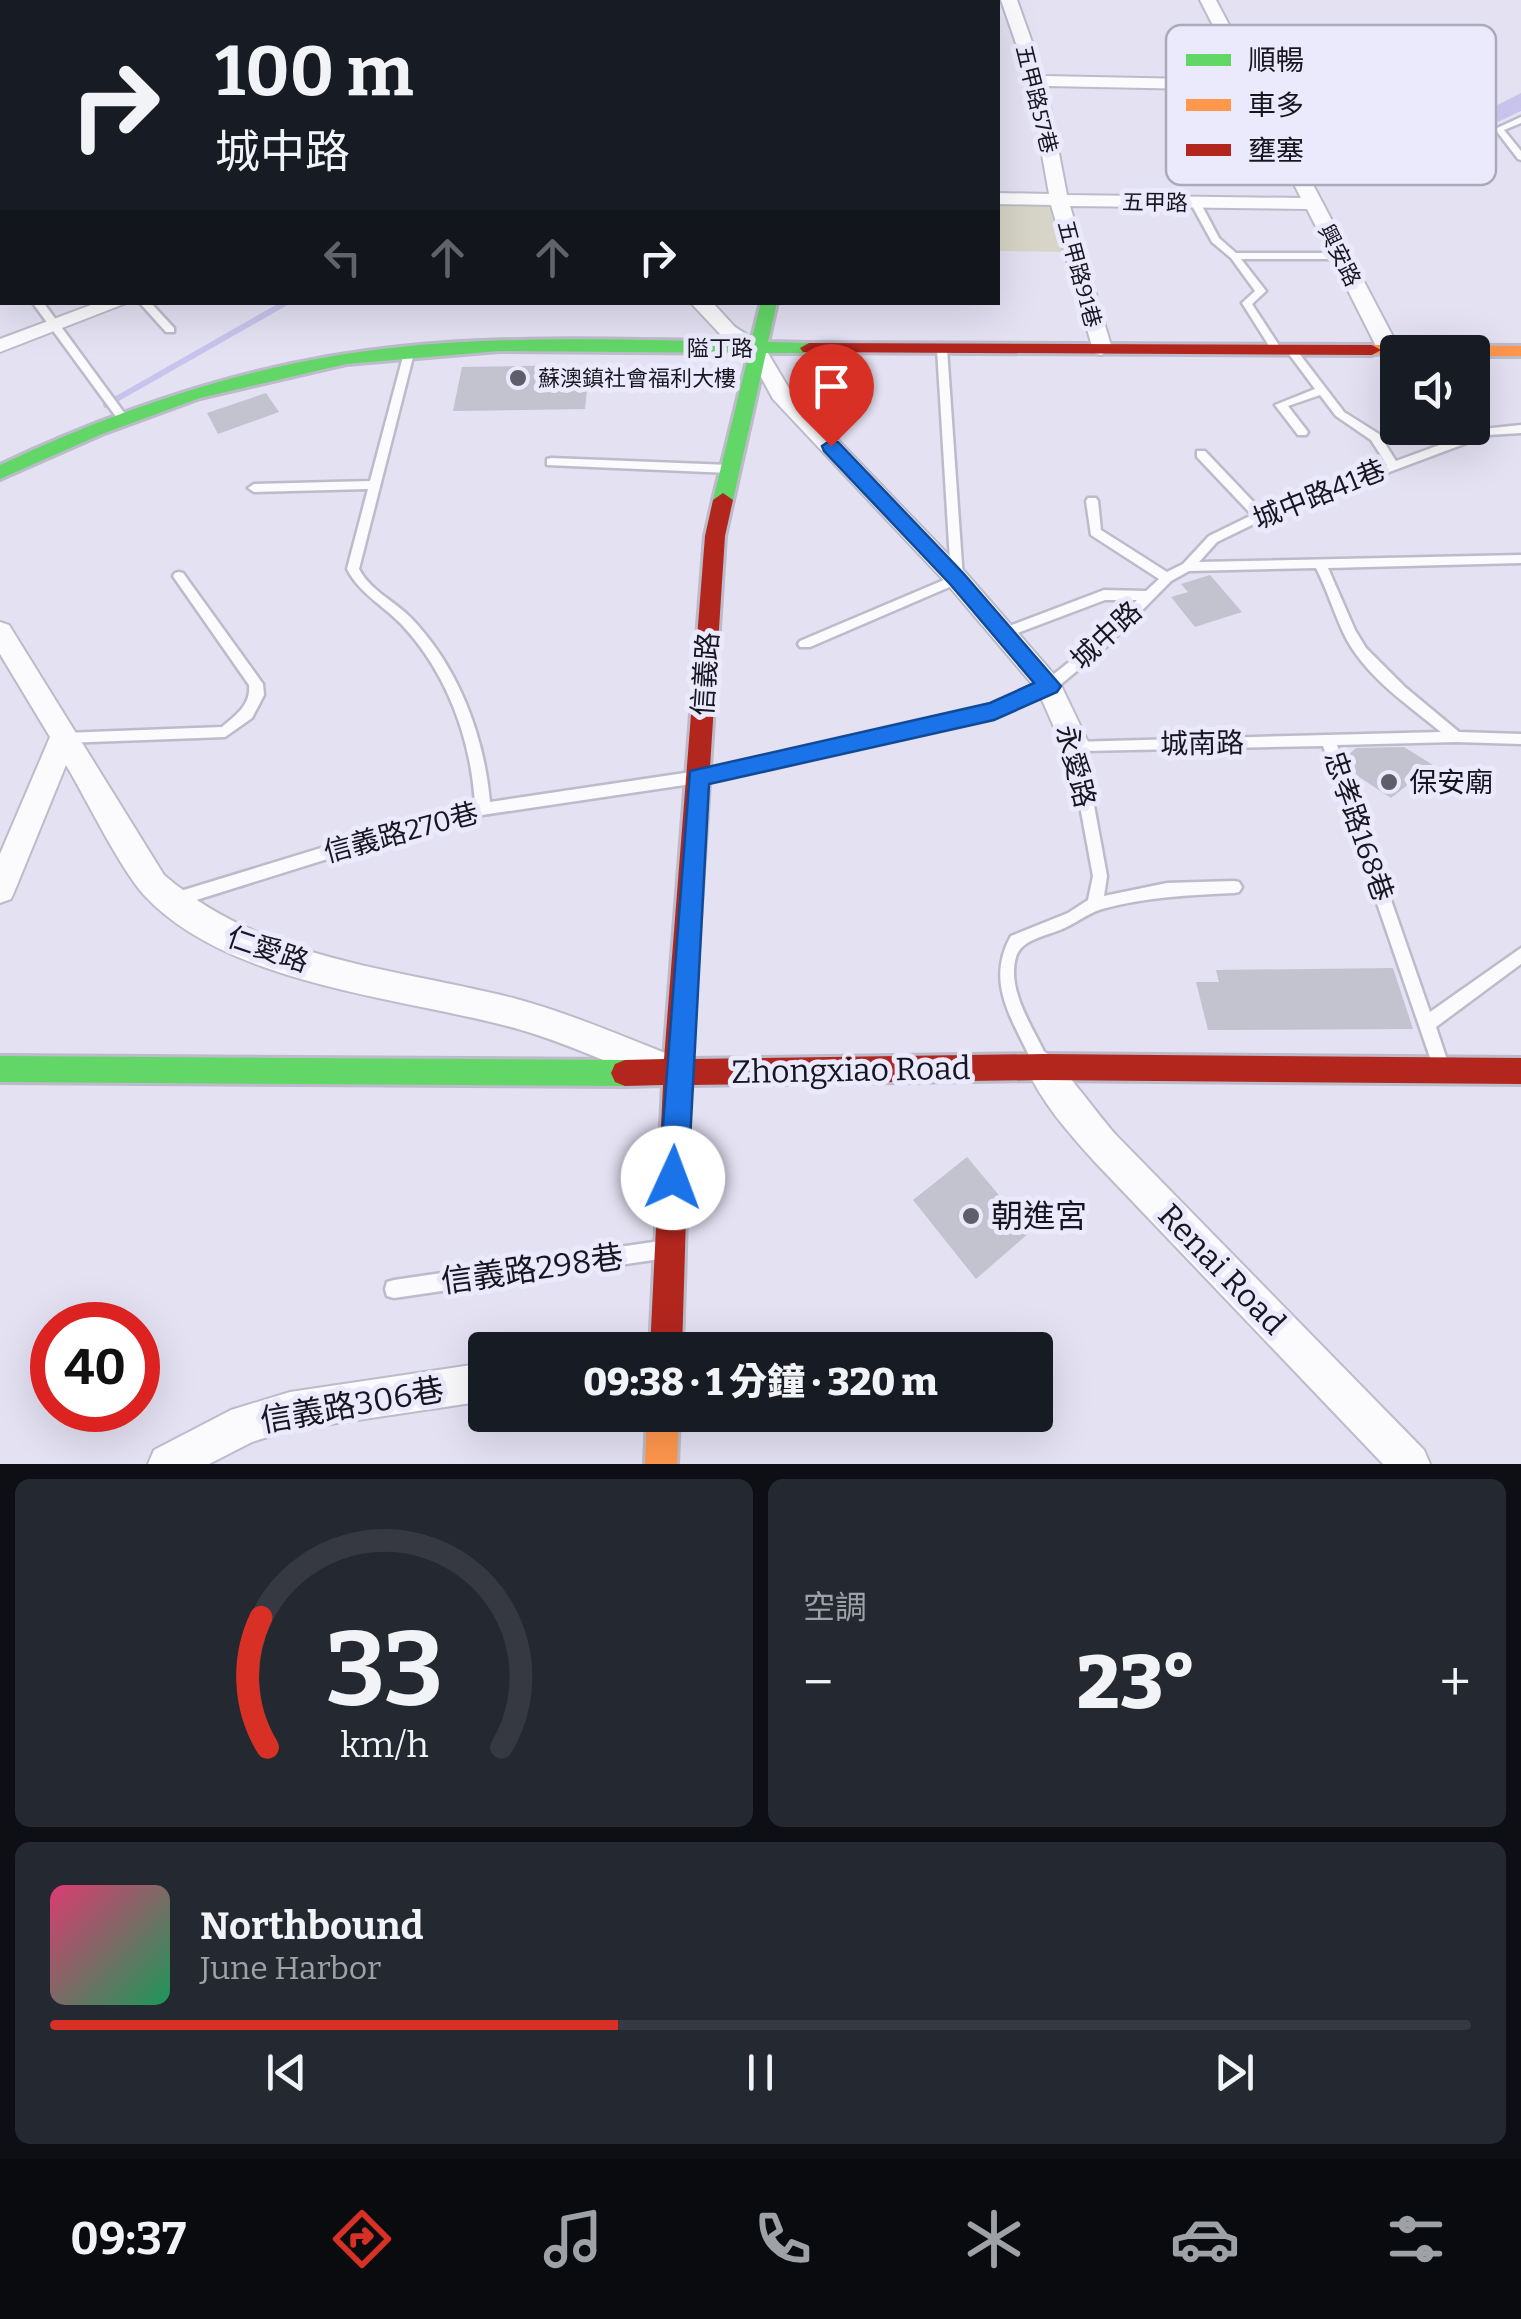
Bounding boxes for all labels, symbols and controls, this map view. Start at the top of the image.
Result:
legend [1166,25,1496,185]
text: 100 m [215,30,414,114]
icon: right [50,40,180,170]
street label: 五甲路57巷 [1010,42,1063,156]
text: 順暢 [1248,44,1304,77]
text: 車多 [1248,89,1304,122]
text: 城中路 [215,125,350,179]
text: 壅塞 [1248,134,1304,167]
street label: 五甲路 [1122,188,1188,217]
street label: 五甲路91巷 [1052,218,1107,331]
street label: 興安路 [1313,220,1367,291]
icon: left [315,230,370,285]
icon: ahead [420,230,475,285]
icon: ahead [525,230,580,285]
icon: right [630,230,685,285]
street label: 隘丁路 [687,335,753,362]
map controls [1380,335,1490,445]
button: sound [1380,335,1490,445]
pin [789,344,874,447]
icon: arrive [804,359,859,414]
place label: 蘇澳鎮社會福利大樓 [538,365,736,392]
marker: 蘇澳鎮社會福利大樓 [507,367,529,389]
street label: 城中路41巷 [1248,453,1390,536]
street label: 城中路 [1064,595,1148,676]
street label: 信義路 [686,631,725,717]
street label: 永愛路 [1049,721,1102,811]
street label: 城南路 [1160,726,1244,761]
street label: 忠孝路168巷 [1317,747,1400,906]
place label: 保安廟 [1409,766,1493,799]
marker: 保安廟 [1378,771,1400,793]
street label: 信義路270巷 [320,796,482,869]
street label: 仁愛路 [223,920,313,979]
street label: Zhongxiao Road [731,1049,971,1091]
position arrow [621,1126,725,1230]
street label: Renai Road [1150,1196,1294,1342]
place label: 朝進宮 [991,1197,1087,1235]
marker: 朝進宮 [960,1205,982,1227]
street label: 信義路298巷 [439,1237,625,1301]
speed limit sign: 40 [30,1302,160,1432]
text: 09:38 · 1 分鐘 · 320 m [583,1359,938,1405]
street label: 信義路306巷 [257,1370,447,1440]
text: 空調 [803,1588,867,1626]
text: 33 [325,1608,443,1733]
text: 23° [1077,1638,1196,1728]
text: − [803,1650,833,1716]
text: + [1440,1650,1471,1716]
text: km/h [340,1724,428,1766]
text: Northbound [200,1903,423,1949]
text: June Harbor [200,1949,381,1987]
icon: previous [259,2045,314,2100]
icon: pause [733,2045,788,2100]
icon: next [1207,2045,1262,2100]
icon: directions [327,2204,397,2274]
icon: music [538,2204,608,2274]
icon: phone [748,2204,818,2274]
icon: climate [959,2204,1029,2274]
icon: car [1170,2204,1240,2274]
icon: filters [1381,2204,1451,2274]
text: 09:37 [70,2212,186,2266]

